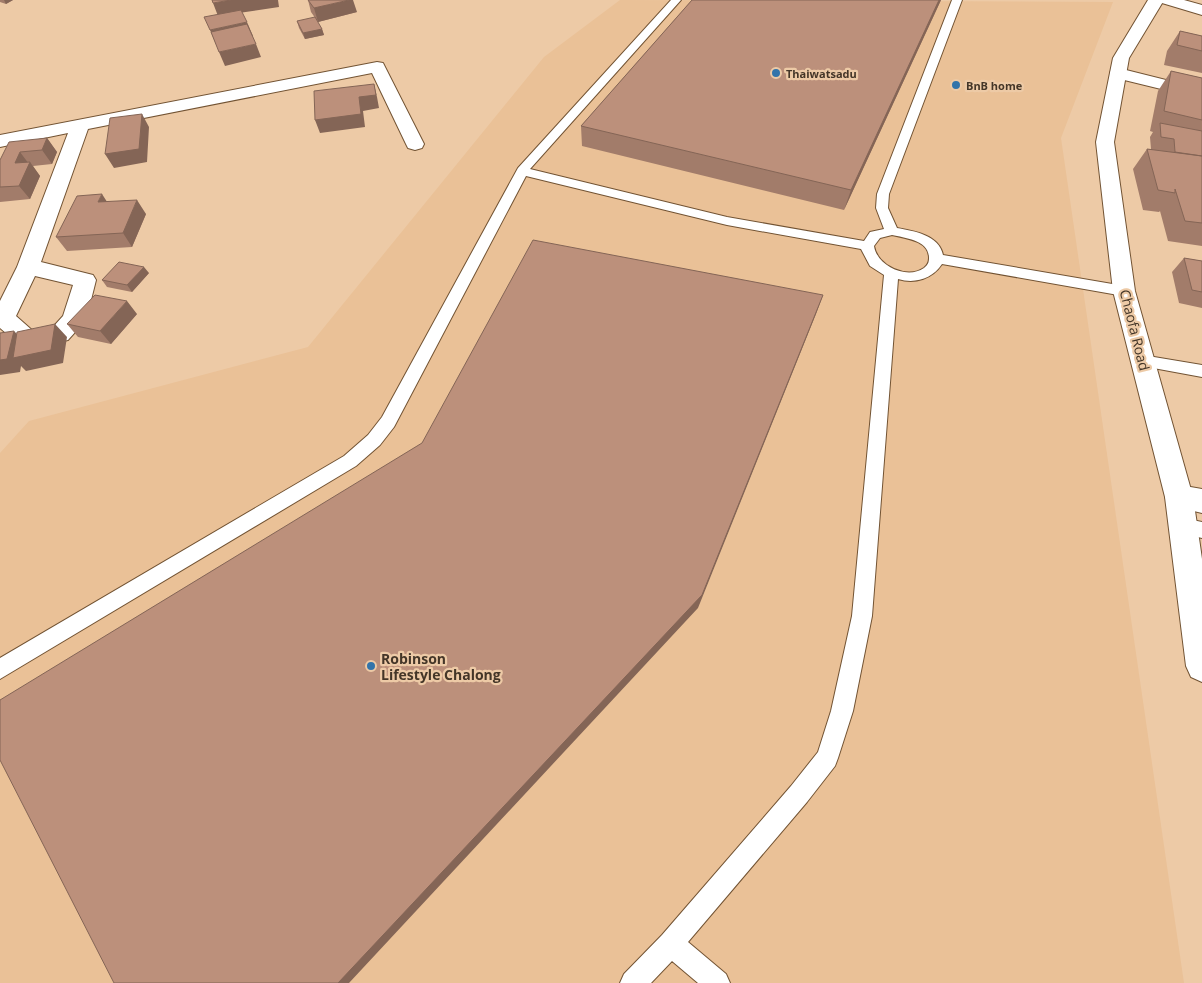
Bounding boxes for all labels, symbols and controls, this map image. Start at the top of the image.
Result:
place label: Thaiwatsadu [786,66,857,81]
marker: Thaiwatsadu [770,67,782,79]
place label: BnB home [966,78,1023,93]
marker: BnB home [950,79,962,91]
street label: Chaofa Road [1116,287,1154,373]
place label: Robinson Lifestyle Chalong [381,649,501,684]
marker: Robinson Lifestyle Chalong [365,660,377,672]

